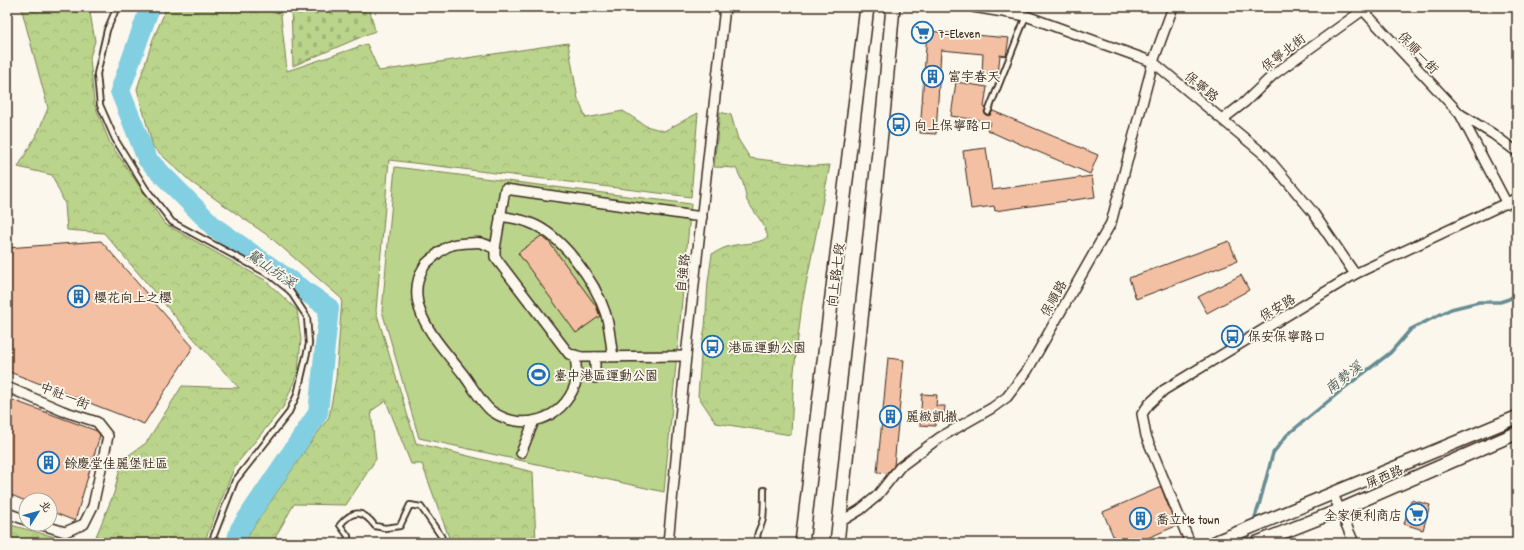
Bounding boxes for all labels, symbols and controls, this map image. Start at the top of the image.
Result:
supermarket icon: 7-Eleven [910,20,936,46]
place label: 7-Eleven [938,24,980,42]
street label: 保順一街 [1395,27,1443,77]
street label: 保寧北街 [1257,29,1309,75]
building icon: 富宇春天 [919,63,945,89]
place label: 富宇春天 [948,67,1000,85]
street label: 保寧路 [1181,67,1223,105]
bus stop icon: 向上保寧路口 [886,112,912,138]
place label: 向上保寧路口 [914,116,992,134]
street label: 向上路七段 [822,242,848,308]
water label: 鷺山坑溪 [244,244,301,292]
street label: 自強路 [671,253,693,293]
street label: 保順路 [1035,277,1071,319]
building icon: 櫻花向上之櫻 [65,284,91,310]
place label: 櫻花向上之櫻 [94,288,172,306]
street label: 保安路 [1256,289,1298,325]
bus stop icon: 保安保寧路口 [1219,323,1245,349]
place label: 保安保寧路口 [1248,327,1326,345]
bus stop icon: 港區運動公園 [699,334,725,360]
place label: 港區運動公園 [728,338,806,356]
water label: 南勢溪 [1321,356,1366,397]
sports icon: 臺中港區運動公園 [525,362,551,388]
place label: 臺中港區運動公園 [554,366,658,384]
street label: 中社一街 [38,377,92,413]
building icon: 麗緻凱撒 [877,403,903,429]
place label: 麗緻凱撒 [906,407,958,425]
building icon: 餘慶堂佳麗堡社區 [36,450,62,476]
place label: 餘慶堂佳麗堡社區 [64,454,168,472]
street label: 屏西路 [1363,460,1405,492]
north arrow [18,492,58,532]
text: 北 [37,498,55,515]
supermarket icon: 全家便利商店 [1404,502,1430,528]
building icon: 喬立Me town [1127,506,1153,532]
place label: 全家便利商店 [1324,506,1402,524]
place label: 喬立Me town [1156,510,1220,528]

